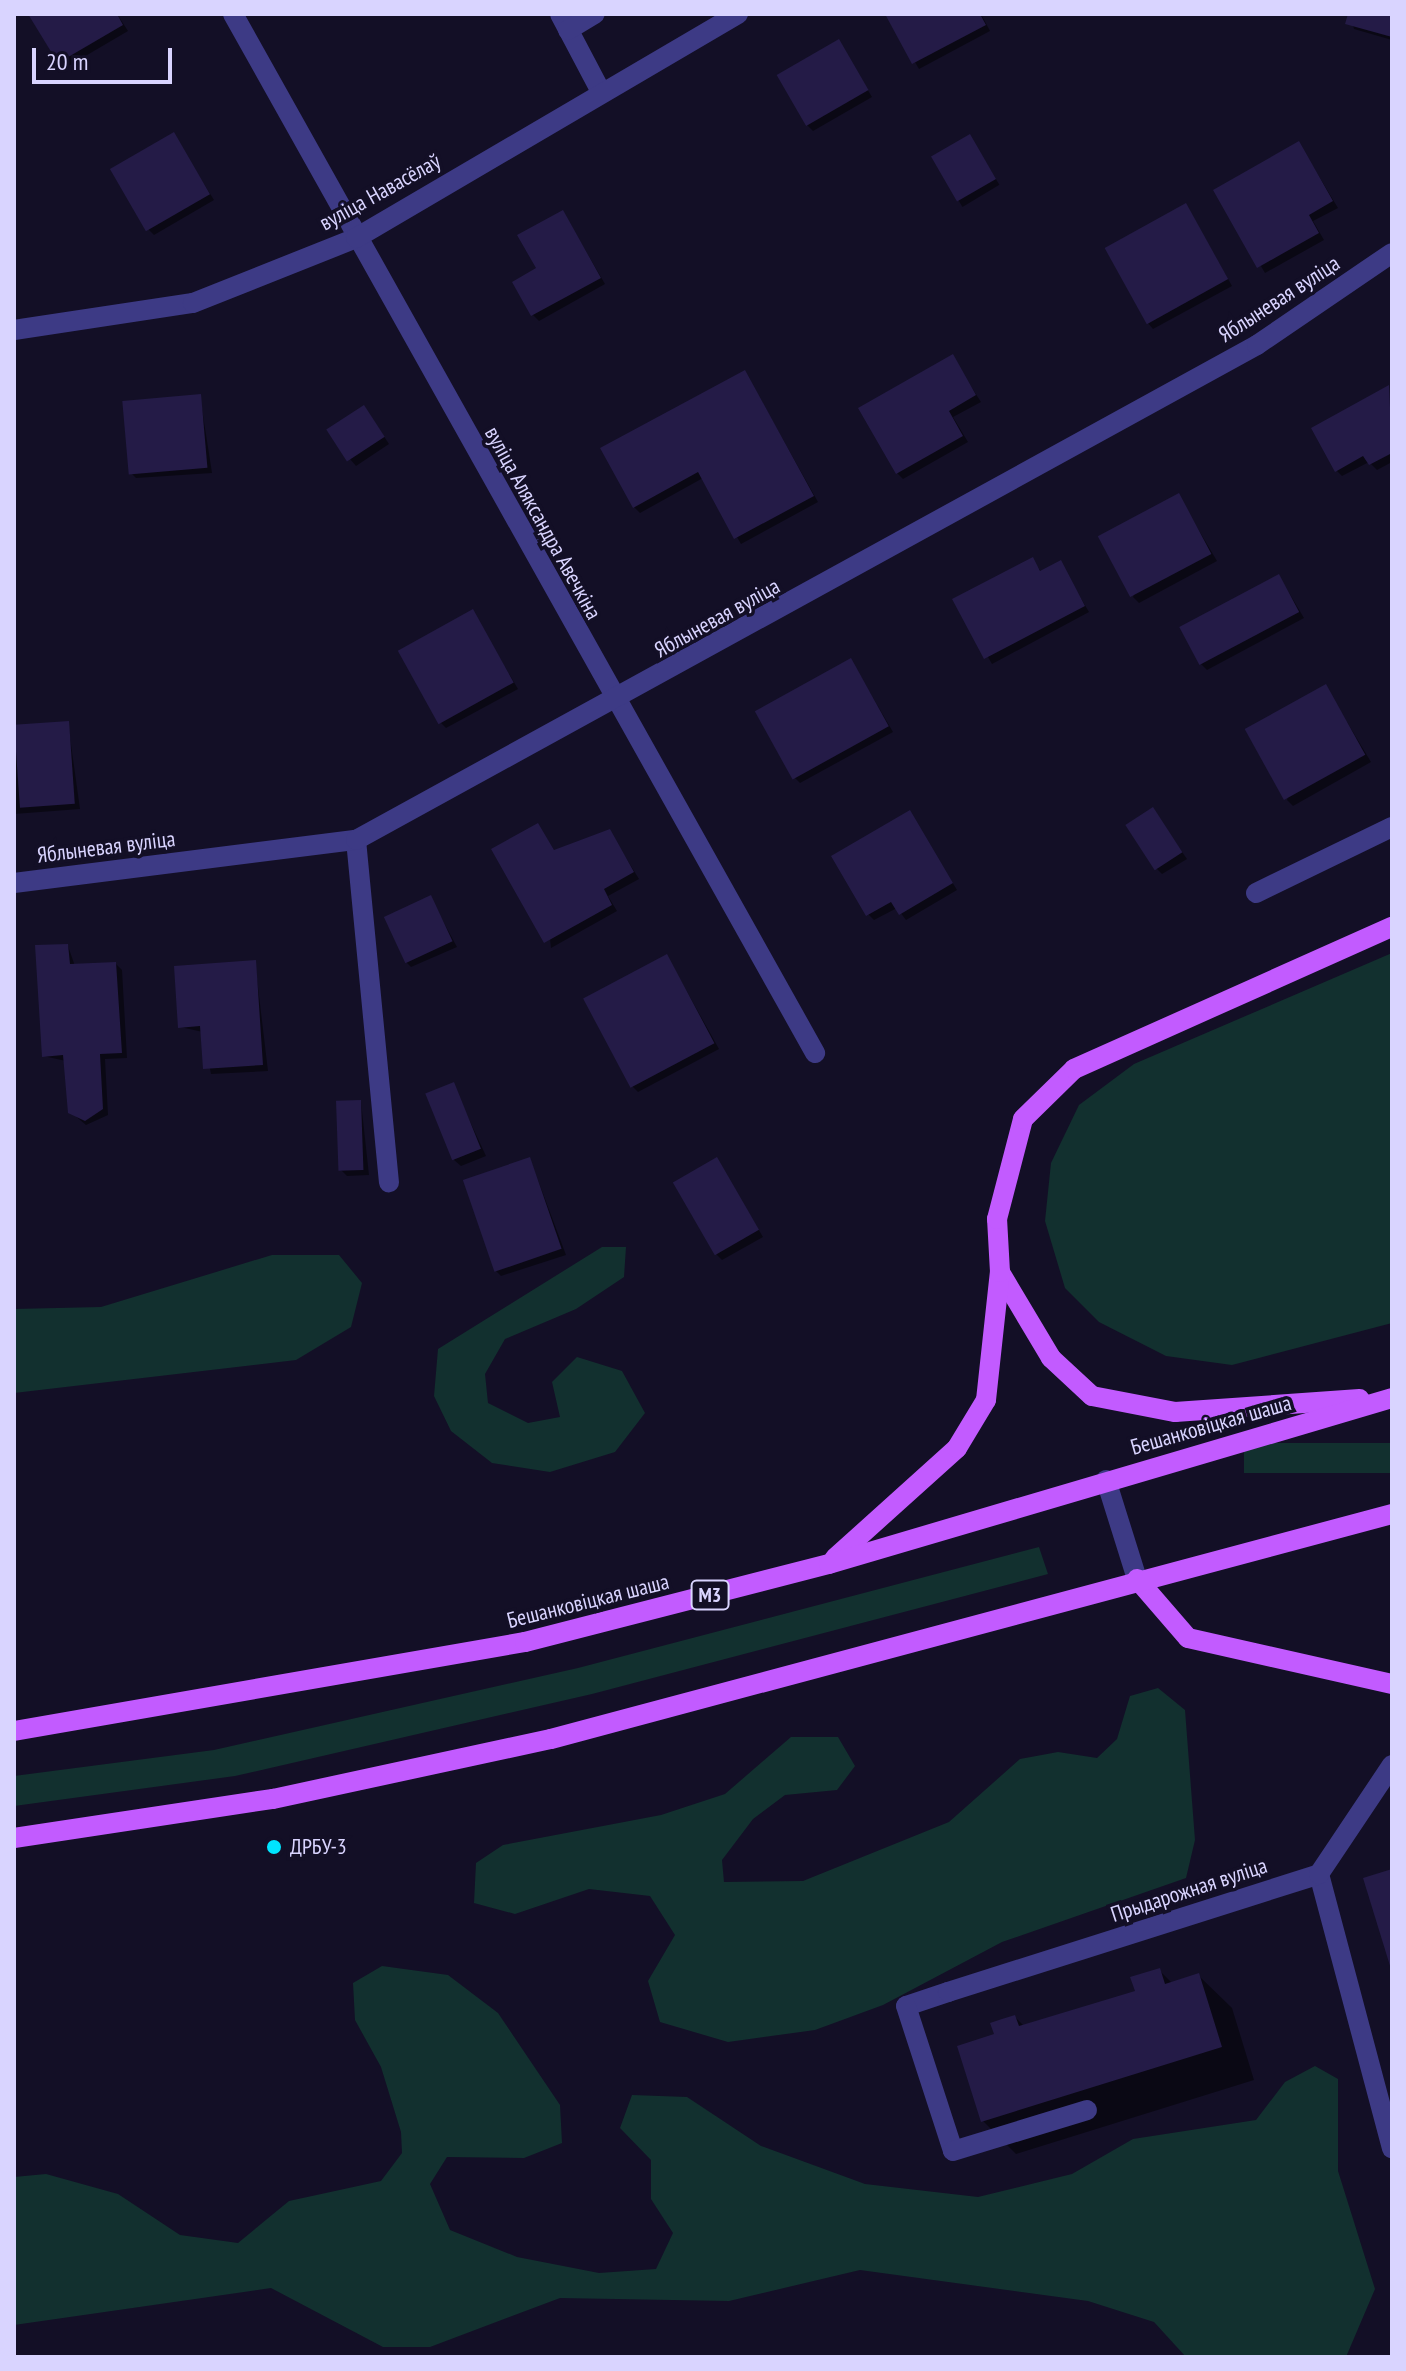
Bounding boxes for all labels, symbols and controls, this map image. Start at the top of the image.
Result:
scale bar [36,32,176,82]
text: 20 m [46,46,88,77]
street label: вуліца Навасёлаў [315,148,445,236]
street label: Яблыневая вуліца [1214,250,1344,348]
street label: вуліца Аляксандра Авечкіна [479,422,607,624]
street label: Яблыневая вуліца [650,573,784,663]
street label: Яблыневая вуліца [35,825,177,869]
street label: Бешанковіцкая шаша [1128,1389,1294,1461]
street label: Бешанковіцкая шаша [504,1568,672,1634]
road number: М3 [690,1579,730,1611]
place label: ДРБУ-3 [290,1834,347,1860]
marker: ДРБУ-3 [265,1838,283,1856]
street label: Прыдарожная вуліца [1107,1852,1271,1928]

